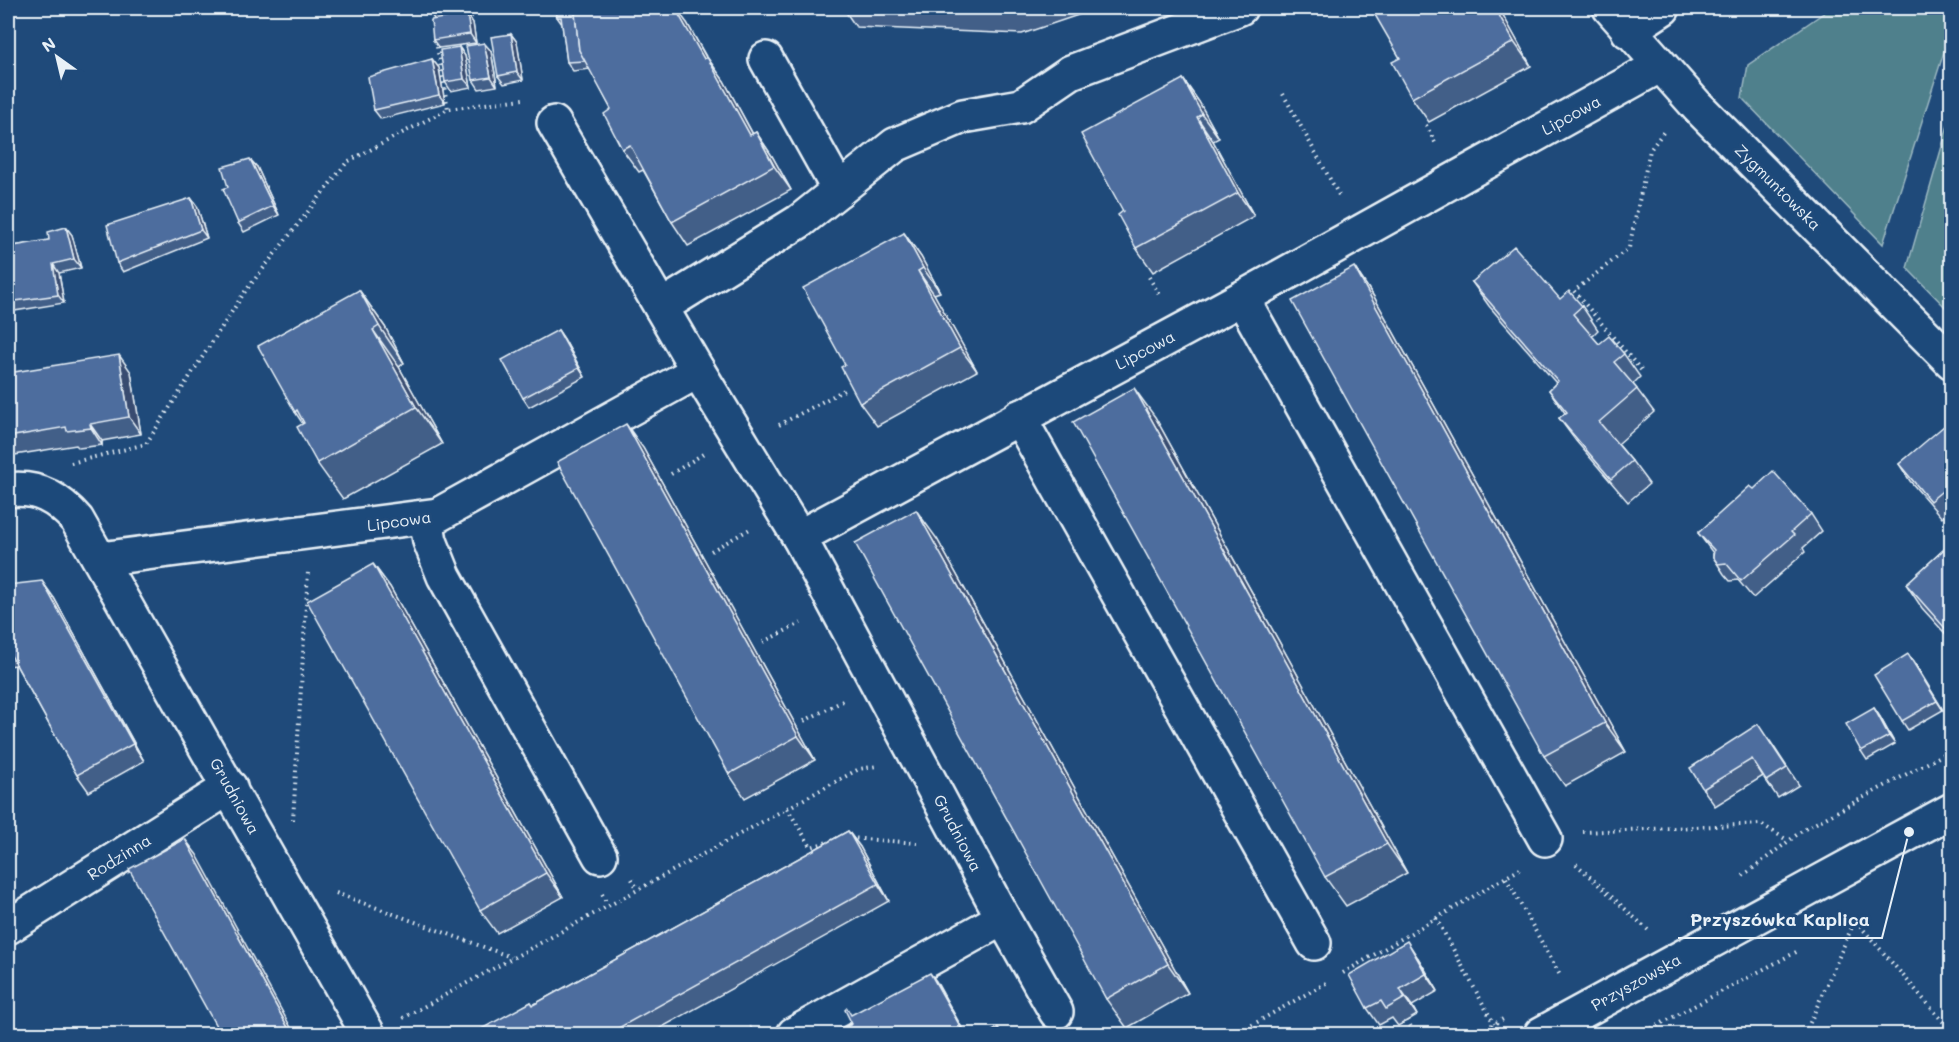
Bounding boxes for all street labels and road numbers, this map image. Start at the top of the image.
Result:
street label: Lipcowa [1537,90,1604,139]
street label: Zygmuntowska [1731,139,1826,234]
street label: Lipcowa [1111,325,1178,374]
street label: Lipcowa [366,506,432,535]
street label: Grudniowa [206,754,265,838]
street label: Grudniowa [929,791,988,875]
street label: Rodzinna [83,829,155,884]
street label: Przyszowska [1587,948,1685,1015]

